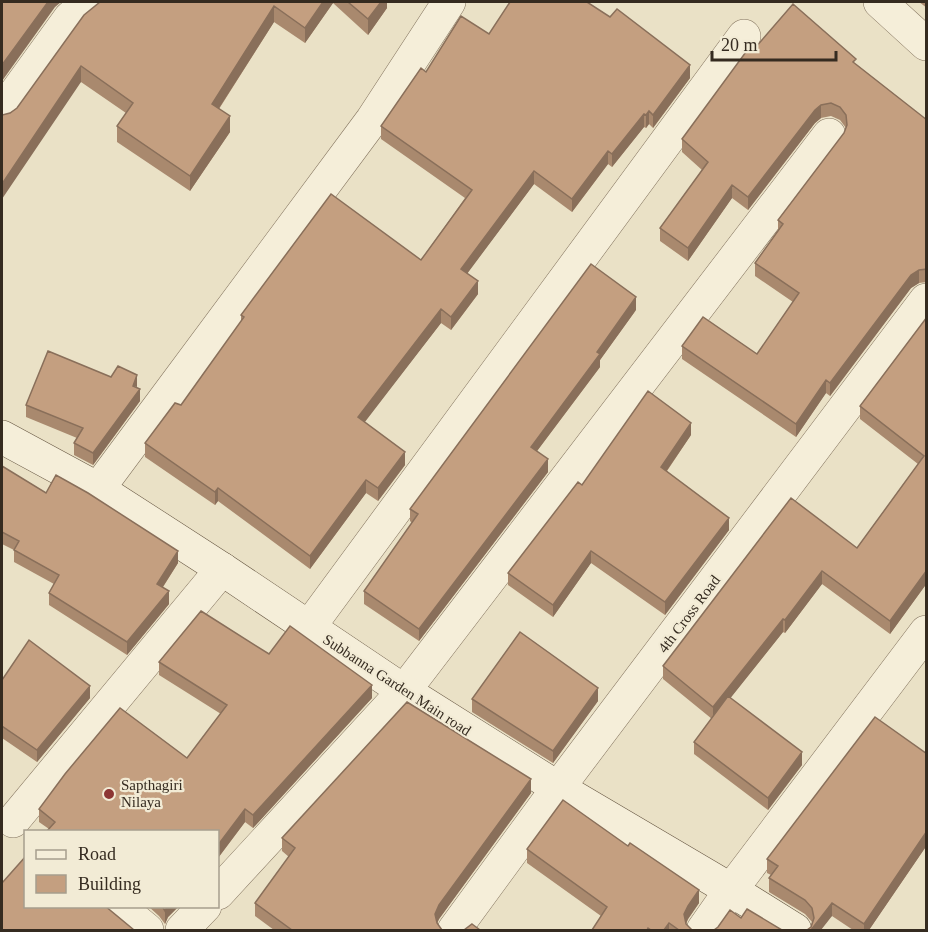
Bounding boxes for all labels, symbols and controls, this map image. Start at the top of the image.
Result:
scale bar [712,24,836,62]
text: 20 m [721,35,758,55]
street label: 4th Cross Road [655,572,724,656]
street label: Subbanna Garden Main road [320,631,474,739]
place label: Sapthagiri Nilaya [121,777,183,810]
marker: Sapthagiri Nilaya [102,787,116,801]
legend [24,830,219,908]
text: Road [78,844,116,864]
text: Building [78,874,141,894]

